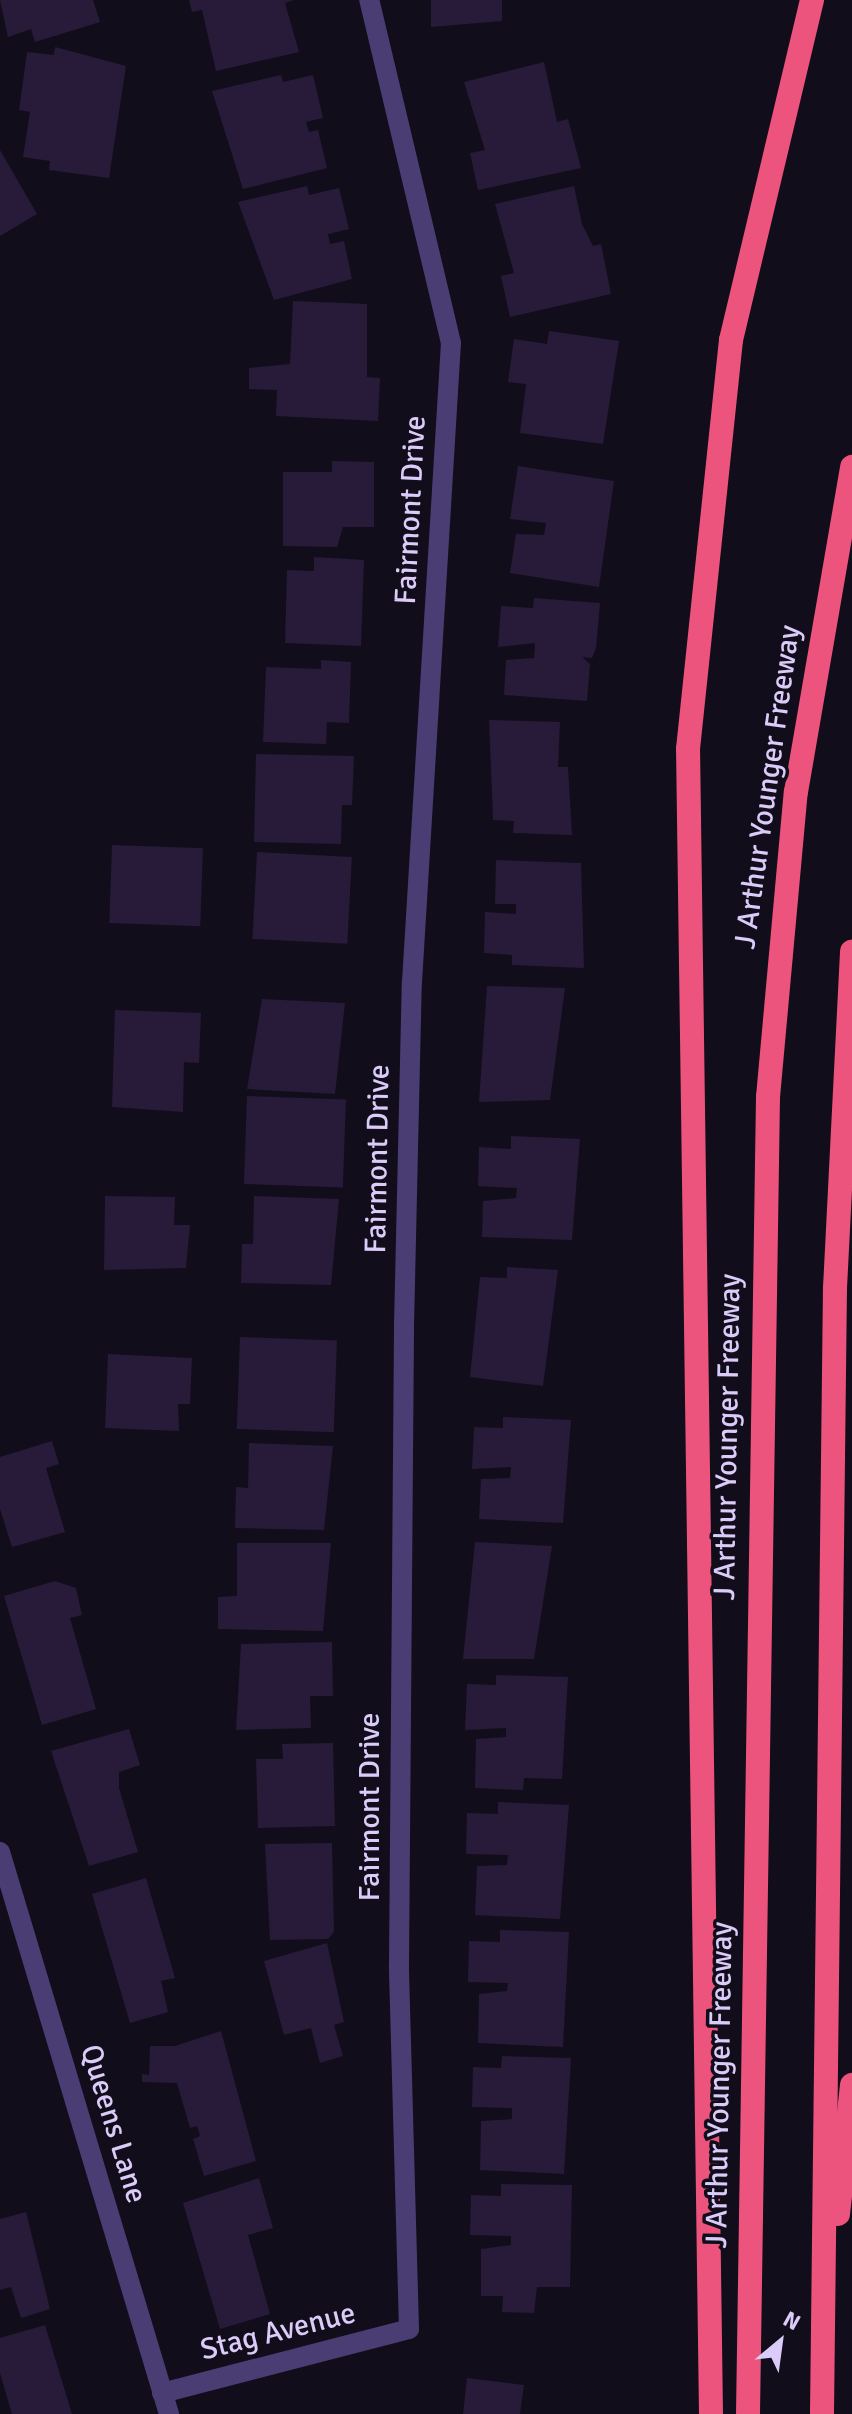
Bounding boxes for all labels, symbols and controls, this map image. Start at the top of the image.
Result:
street label: Fairmont Drive [388,415,434,605]
street label: J Arthur Younger Freeway [727,623,809,951]
street label: Fairmont Drive [358,1064,398,1254]
street label: J Arthur Younger Freeway [707,1273,749,1601]
street label: Fairmont Drive [352,1712,388,1902]
street label: J Arthur Younger Freeway [699,1921,741,2249]
street label: Queens Lane [72,2040,154,2208]
street label: Stag Avenue [197,2295,359,2369]
north arrow [740,2302,820,2382]
text: N [779,2305,805,2336]

